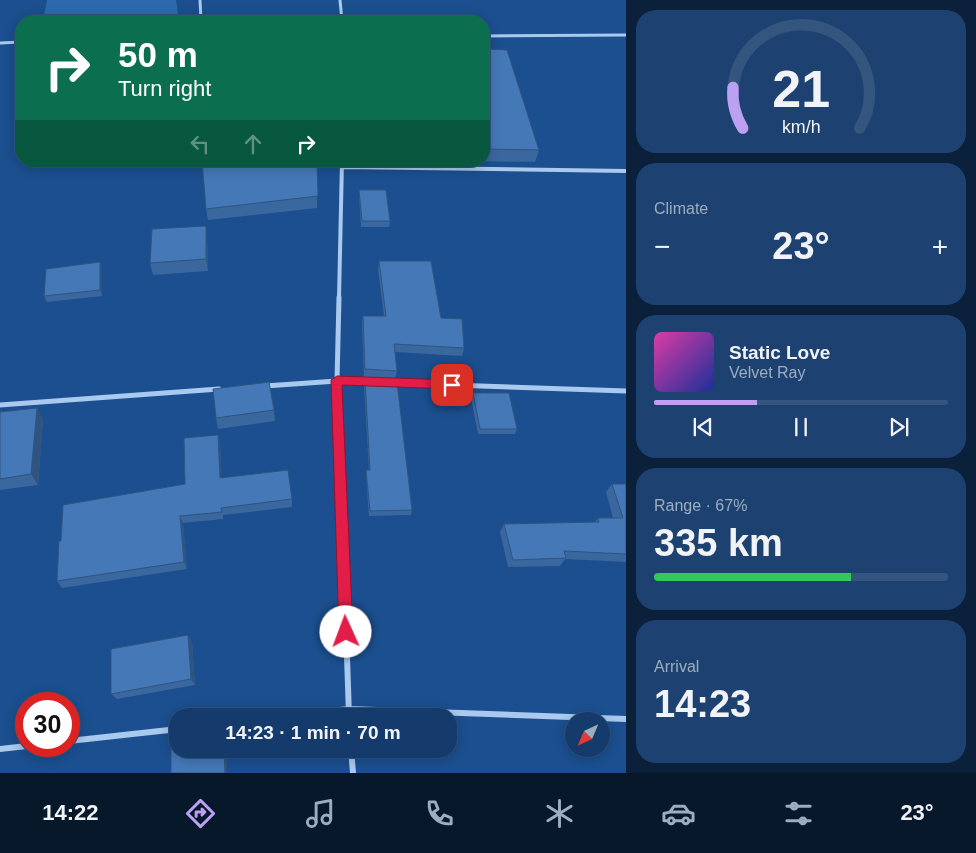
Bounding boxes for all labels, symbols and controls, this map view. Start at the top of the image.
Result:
icon: right [35,35,100,100]
text: 50 m [118,35,198,74]
text: 21 [772,60,830,118]
text: Turn right [118,76,211,101]
text: km/h [782,117,820,137]
icon: left [186,130,214,158]
icon: ahead [239,130,267,158]
icon: right [292,130,320,158]
text: Climate [654,200,708,217]
text: 23° [772,225,830,267]
text: − [654,231,670,262]
text: + [932,231,948,262]
text: Static Love [729,342,830,363]
pin [431,364,473,406]
text: Velvet Ray [729,364,805,381]
icon: arrive [438,371,466,399]
icon: previous [689,413,717,441]
icon: pause [787,413,815,441]
icon: next [885,413,913,441]
text: Range · 67% [654,497,747,514]
text: 335 km [654,522,783,564]
position arrow [319,605,371,657]
text: Arrival [654,658,699,675]
text: 14:23 [654,683,751,725]
speed limit sign: 30 [15,692,80,757]
north arrow [565,712,610,758]
map controls [565,712,610,757]
text: 14:23 · 1 min · 70 m [225,722,401,743]
icon: directions [183,796,218,831]
icon: music [303,796,338,831]
icon: phone [422,796,457,831]
icon: climate [542,796,577,831]
icon: car [661,796,696,831]
icon: filters [781,796,816,831]
text: 14:22 [42,800,99,825]
text: 23° [900,800,934,825]

